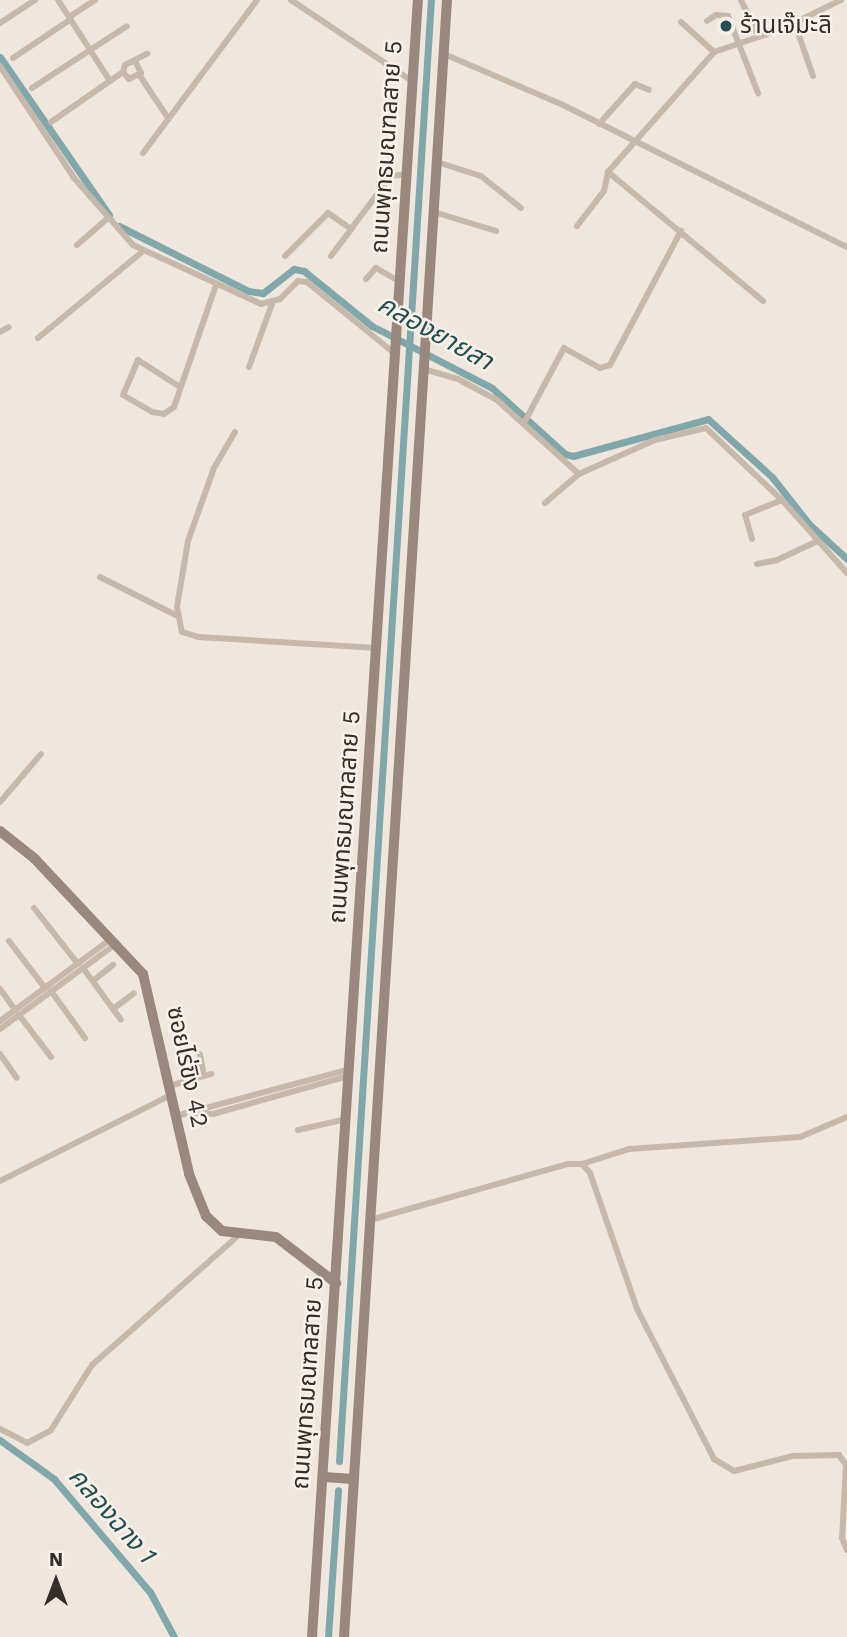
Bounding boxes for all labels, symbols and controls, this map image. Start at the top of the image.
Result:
place label: ร้านเจ๊มะลิ [740,12,832,40]
marker: ร้านเจ๊มะลิ [718,18,734,34]
street label: ถนนพุทธมณฑลสาย 5 [365,40,409,254]
water label: คลองยายสา [372,289,498,377]
street label: ถนนพุทธมณฑลสาย 5 [323,710,367,924]
street label: ซอยไร่ขิง 42 [160,1004,214,1130]
street label: ถนนพุทธมณฑลสาย 5 [286,1276,330,1490]
water label: คลองฉาง 1 [61,1461,163,1571]
north arrow [21,1546,91,1616]
text: N [49,1548,63,1571]

